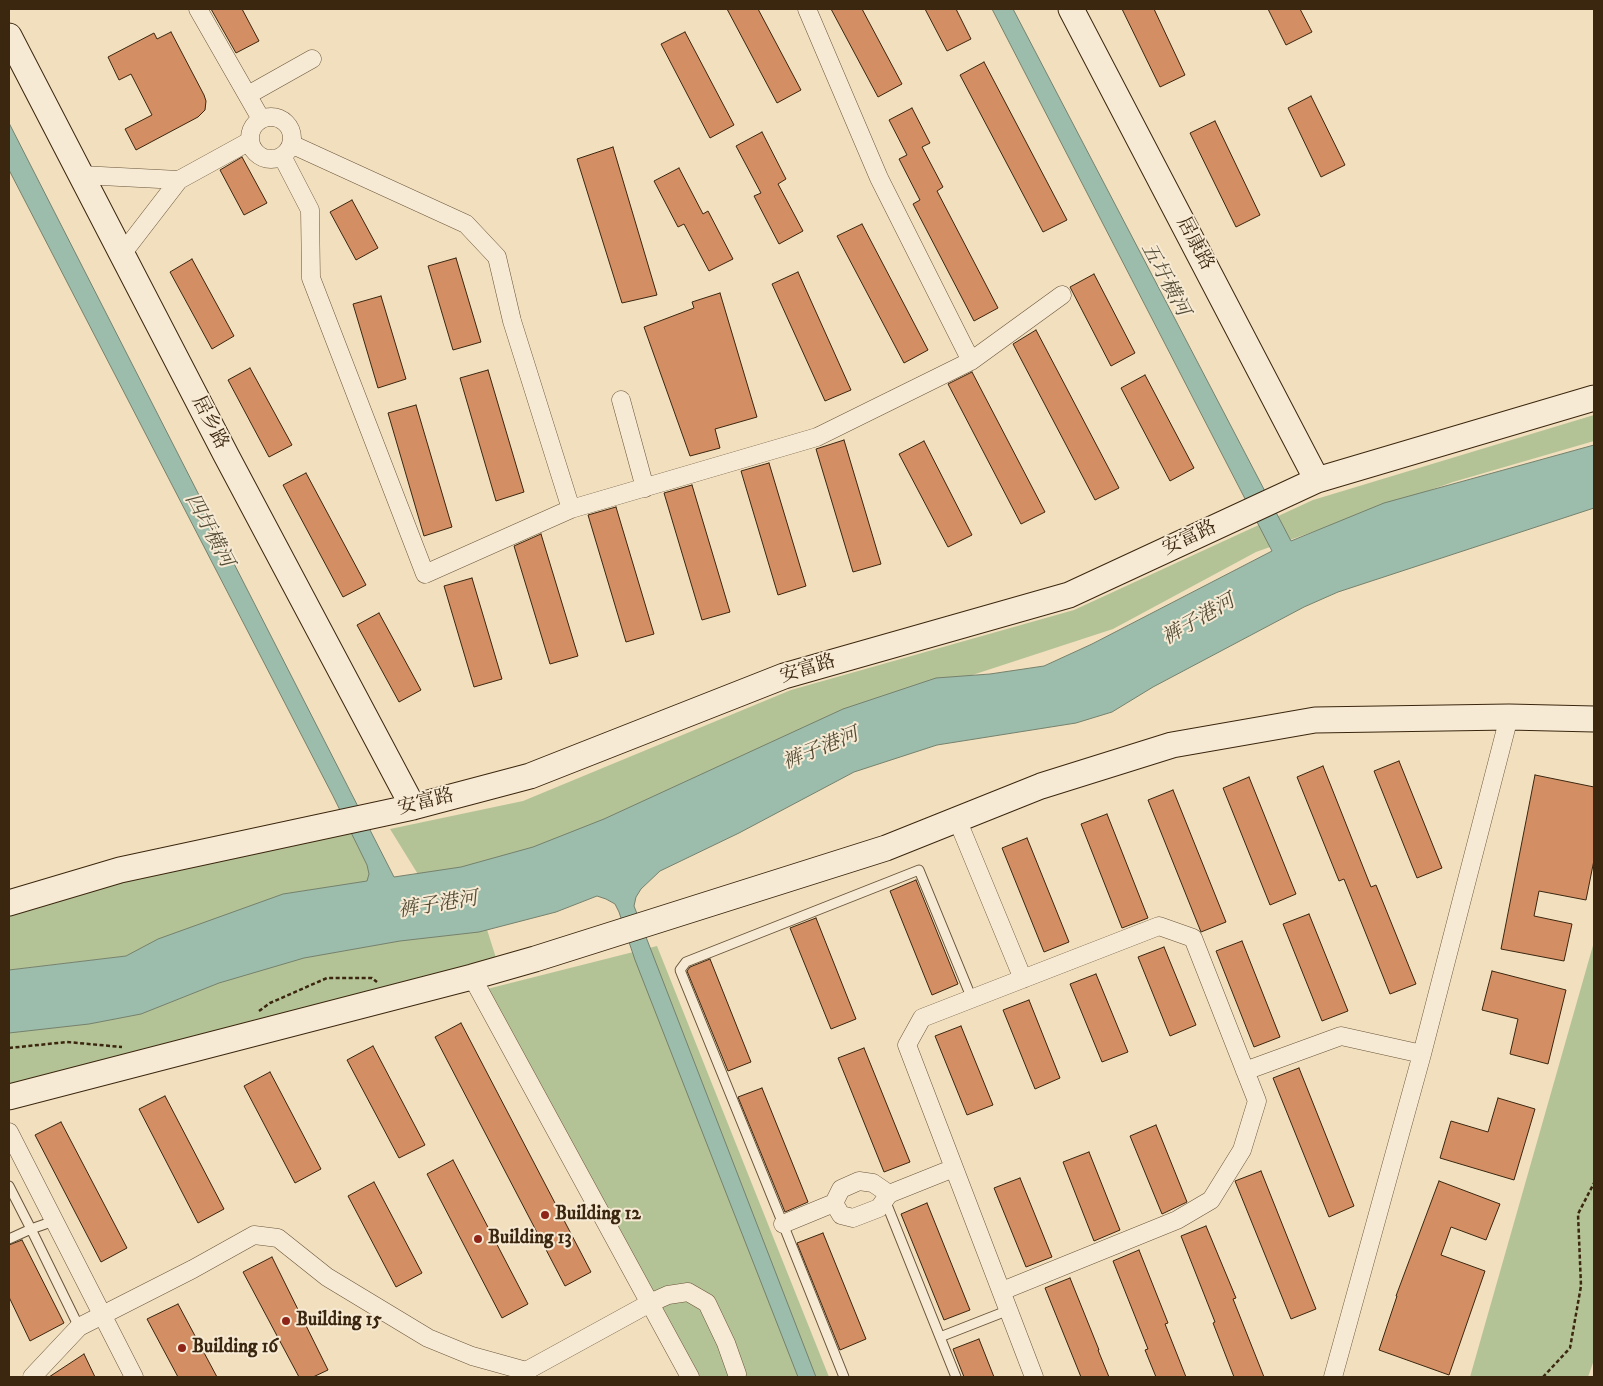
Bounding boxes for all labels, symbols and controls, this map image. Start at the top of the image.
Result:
street label: 居康路 [1171,213,1217,275]
water label: 五圩横河 [1135,239,1193,321]
street label: 居乡路 [186,392,232,454]
water label: 四圩横河 [179,490,237,572]
street label: 安富路 [1159,517,1221,561]
water label: 裤子港河 [1158,591,1240,651]
street label: 安富路 [777,651,839,689]
water label: 裤子港河 [779,724,863,776]
street label: 安富路 [396,785,456,821]
water label: 裤子港河 [397,888,479,924]
place label: Building 12 [555,1204,641,1226]
marker: Building 12 [539,1209,551,1221]
place label: Building 13 [488,1228,571,1250]
marker: Building 13 [472,1233,484,1245]
place label: Building 15 [296,1310,382,1332]
marker: Building 15 [280,1315,292,1327]
place label: Building 16 [192,1337,278,1359]
marker: Building 16 [176,1342,188,1354]

